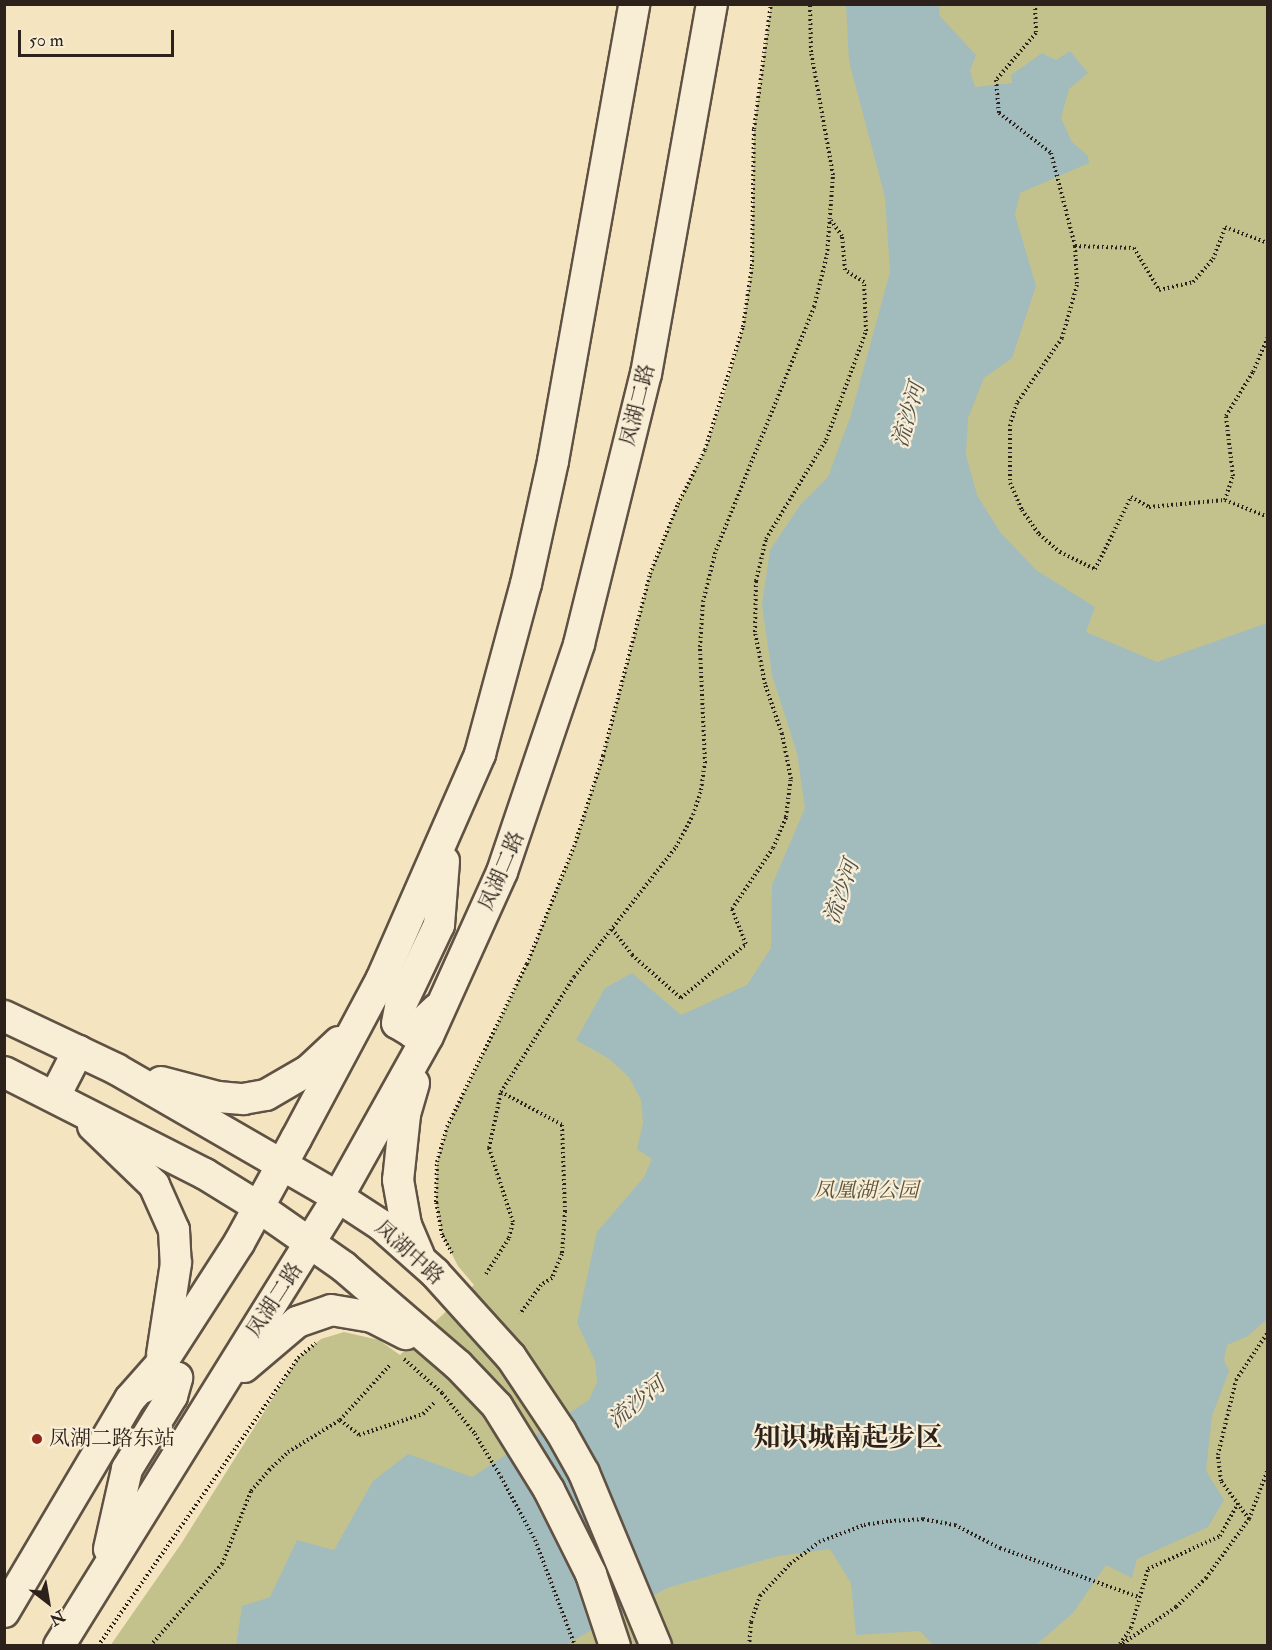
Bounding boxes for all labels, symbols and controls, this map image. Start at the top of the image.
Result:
scale bar [21,18,177,56]
text: 50 m [29,29,64,52]
street label: 凤湖二路 [616,361,660,449]
water label: 流沙河 [887,380,931,450]
street label: 凤湖二路 [474,827,530,915]
water label: 流沙河 [819,857,865,927]
park label: 凤凰湖公园 [814,1178,918,1204]
street label: 凤湖中路 [369,1216,449,1290]
street label: 凤湖二路 [242,1258,308,1342]
water label: 流沙河 [603,1372,671,1434]
district label: 知识城南起步区 [754,1422,942,1454]
place label: 凤湖二路东站 [49,1426,175,1452]
marker: 凤湖二路东站 [30,1432,44,1446]
north arrow [18,1572,78,1632]
text: N [46,1605,69,1630]

